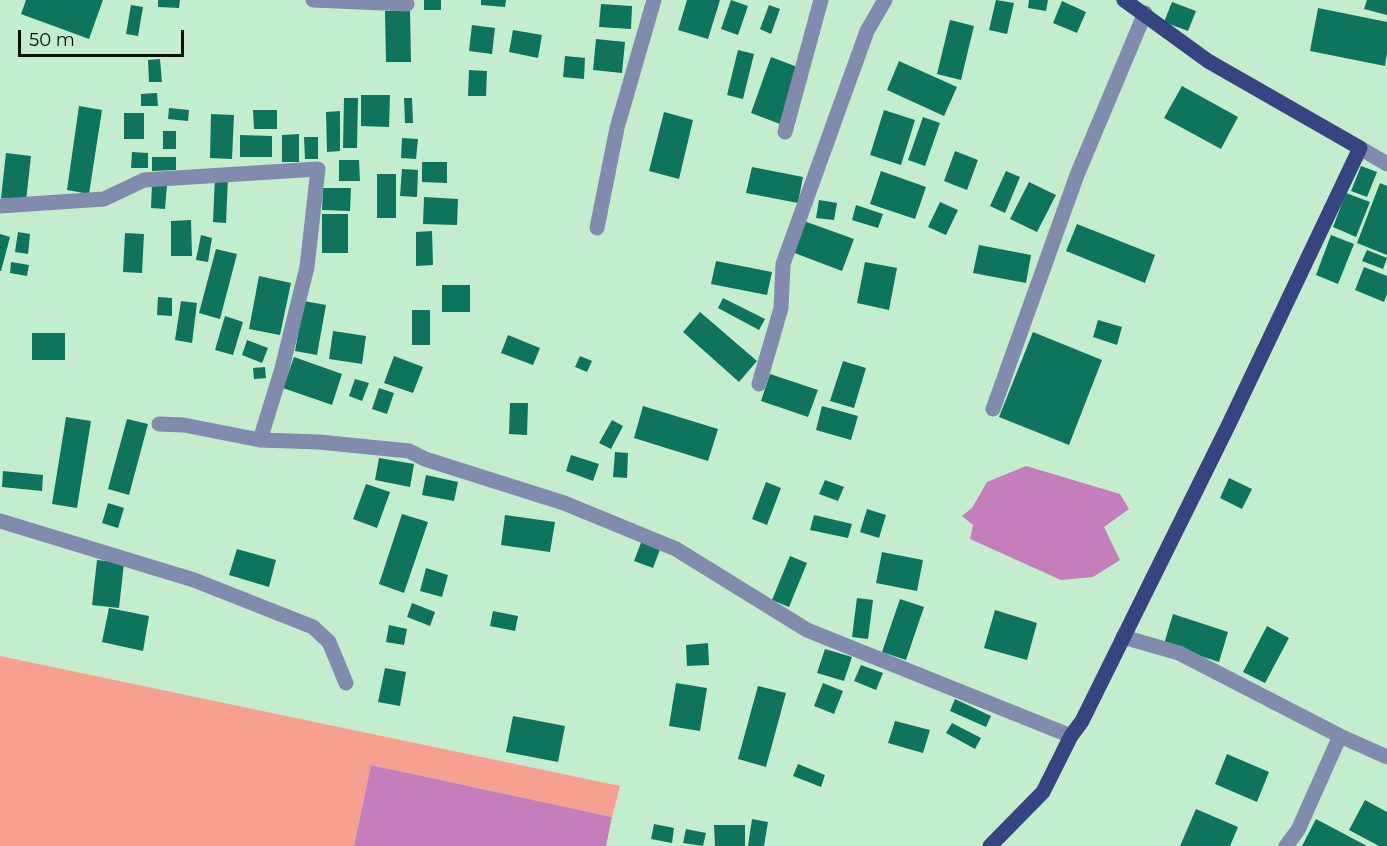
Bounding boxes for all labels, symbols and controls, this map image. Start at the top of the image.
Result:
scale bar [21,18,188,56]
text: 50 m [29,29,75,51]

